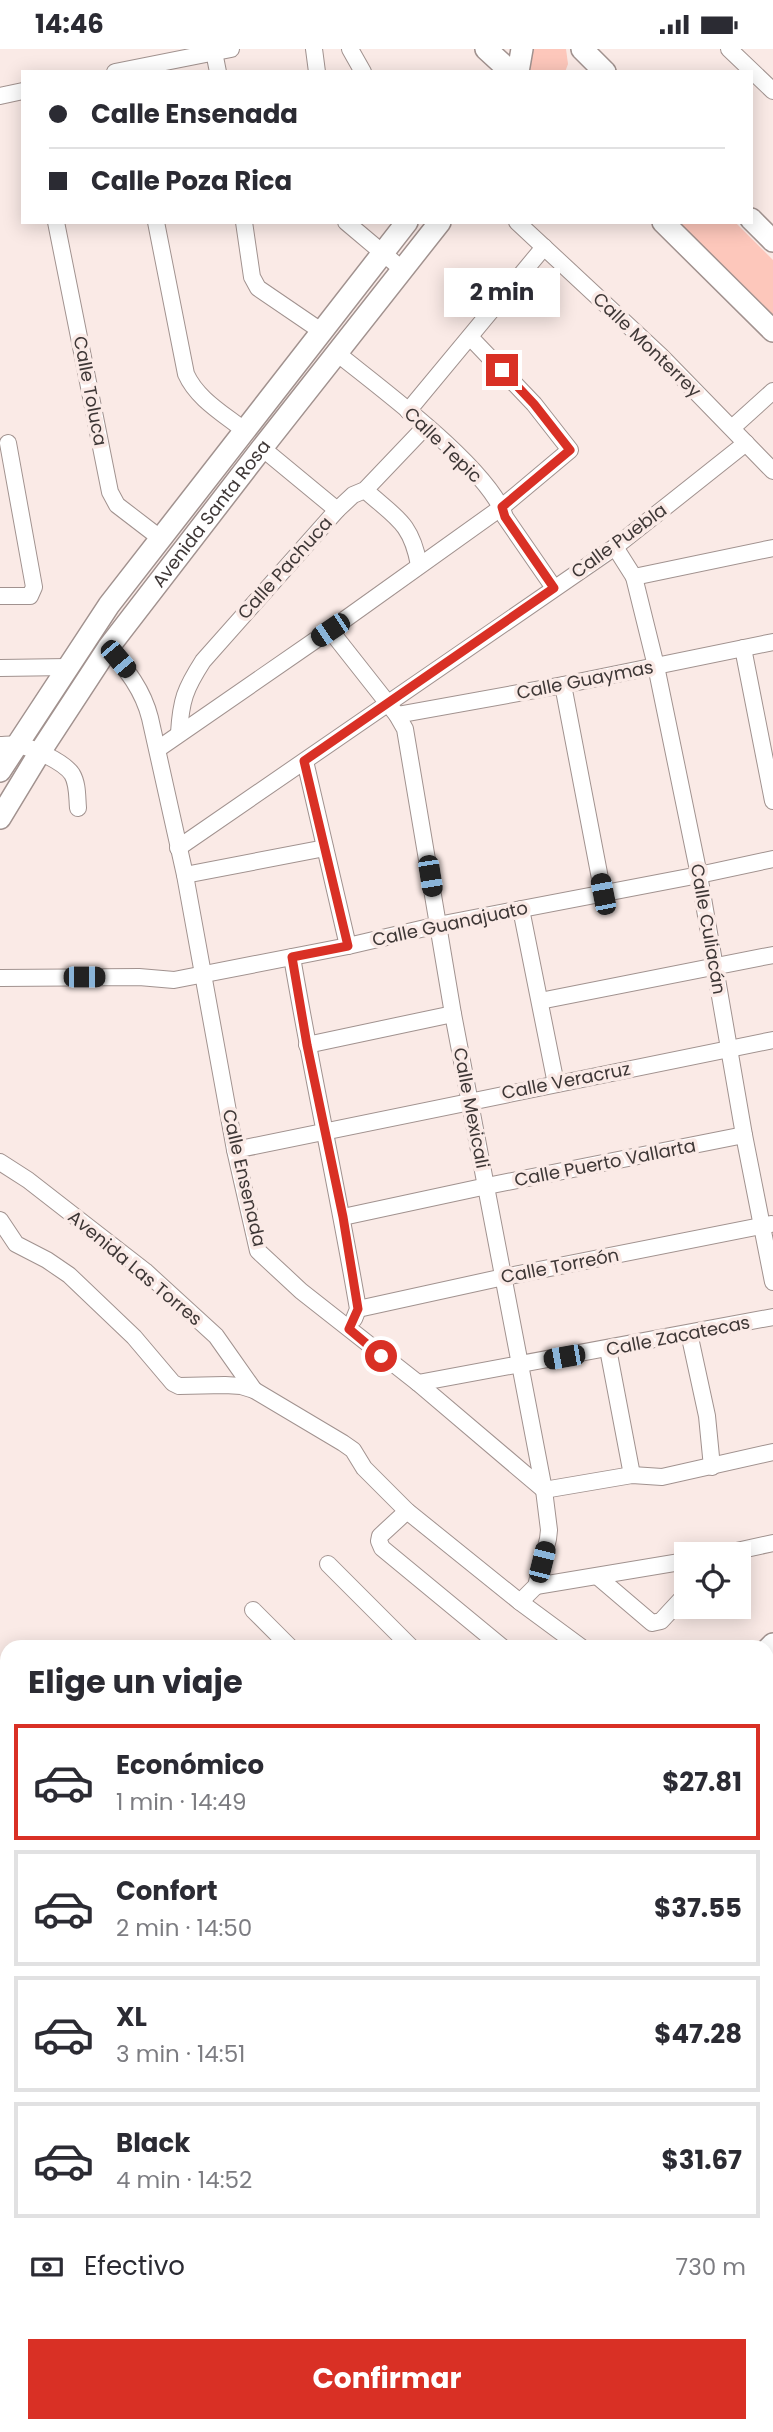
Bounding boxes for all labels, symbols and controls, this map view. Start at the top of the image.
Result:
text: 14:46 [35,6,104,42]
text: Calle Ensenada [91,96,298,132]
text: Calle Poza Rica [91,163,292,199]
callout: 2 min [444,268,560,317]
text: 2 min [470,276,534,308]
street label: Calle Monterrey [588,286,707,403]
street label: Calle Toluca [68,334,113,448]
route end [486,354,518,386]
street label: Calle Tepic [399,401,488,488]
street label: Avenida Santa Rosa [146,434,276,592]
street label: Calle Puebla [566,497,672,584]
street label: Calle Pachuca [232,511,338,625]
car [307,610,354,650]
car [97,636,140,682]
street label: Calle Guaymas [514,654,655,705]
car [417,854,444,898]
street label: Calle Culiacán [685,862,732,996]
car [589,871,618,917]
street label: Calle Guanajuato [370,895,530,952]
car [64,967,106,988]
street label: Calle Mexicali [448,1045,495,1170]
street label: Calle Veracruz [499,1056,632,1105]
street label: Calle Ensenada [217,1107,272,1249]
street label: Calle Puerto Vallarta [512,1133,698,1192]
street label: Avenida Las Torres [63,1204,208,1331]
street label: Calle Torreón [499,1242,621,1289]
street label: Calle Zacatecas [604,1309,752,1362]
route start [365,1340,397,1372]
car [542,1343,587,1371]
car [527,1539,558,1585]
map controls [674,1542,751,1619]
button: locate [674,1542,751,1619]
text: Elige un viaje [28,1659,243,1704]
text: Económico [116,1747,264,1783]
icon: car [32,1751,95,1814]
text: $27.81 [662,1764,742,1800]
text: 1 min · 14:49 [116,1786,246,1818]
text: Confort [116,1873,218,1909]
icon: car [32,1877,95,1940]
text: $37.55 [654,1890,742,1926]
text: 2 min · 14:50 [116,1912,252,1944]
text: XL [116,1999,147,2035]
icon: car [32,2003,95,2066]
text: $47.28 [654,2016,742,2052]
text: 3 min · 14:51 [116,2038,245,2070]
text: Black [116,2125,190,2161]
icon: car [32,2129,95,2192]
text: $31.67 [662,2142,742,2178]
text: 4 min · 14:52 [116,2164,252,2196]
icon: cash [28,2248,66,2286]
text: Efectivo [84,2248,185,2284]
text: 730 m [676,2251,746,2283]
button: Confirmar [28,2339,746,2419]

